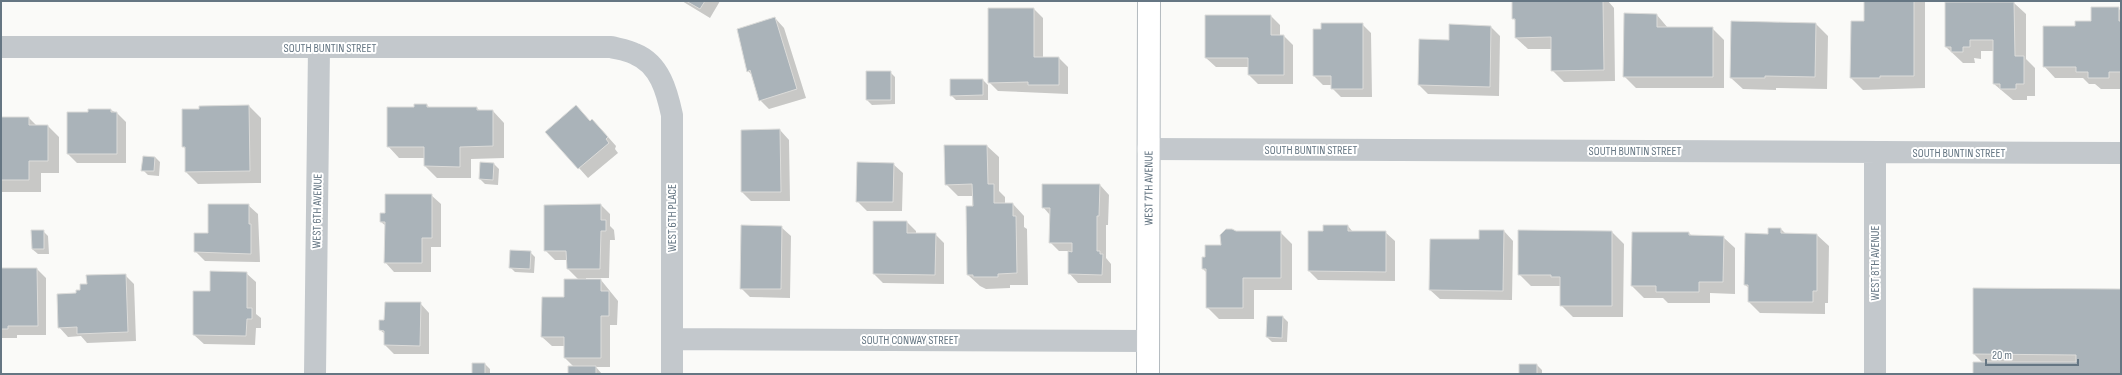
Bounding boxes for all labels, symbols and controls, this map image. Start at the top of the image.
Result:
street label: SOUTH BUNTIN STREET [284,41,377,56]
street label: SOUTH BUNTIN STREET [1265,143,1358,158]
street label: SOUTH BUNTIN STREET [1589,144,1682,159]
street label: SOUTH BUNTIN STREET [1913,146,2006,161]
street label: WEST 7TH AVENUE [1141,151,1157,225]
street label: WEST 6TH AVENUE [309,173,326,249]
street label: WEST 6TH PLACE [665,184,680,252]
street label: WEST 8TH AVENUE [1868,226,1883,300]
street label: SOUTH CONWAY STREET [862,333,959,348]
scale bar [1986,341,2078,367]
text: 20 m [1992,348,2012,363]

